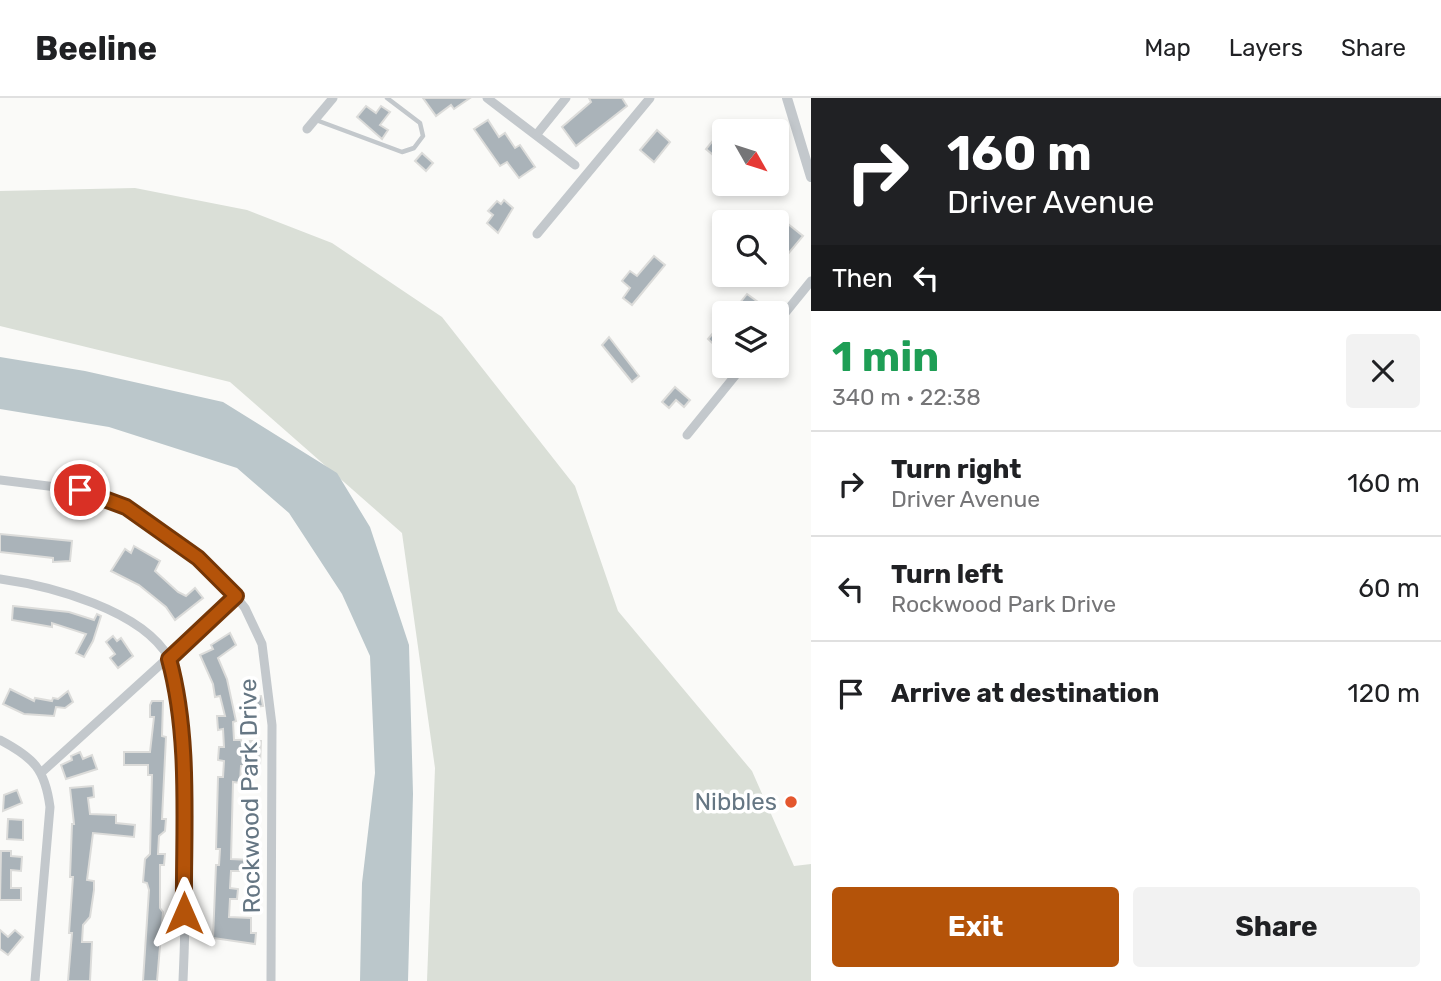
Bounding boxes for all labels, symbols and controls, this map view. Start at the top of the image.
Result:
text: Beeline [35,29,157,68]
text: Map [1144,34,1191,62]
text: Layers [1229,34,1303,62]
text: Share [1341,34,1406,62]
north arrow [712,119,789,196]
map controls [712,119,789,378]
text: 160 m [947,124,1092,182]
icon: right [832,126,923,217]
text: Driver Avenue [947,183,1155,221]
button: search [712,210,789,287]
icon: left [907,259,945,297]
text: Then [832,263,893,294]
button: layers [712,301,789,378]
text: 1 min [832,332,939,382]
button: close [1346,334,1420,408]
text: 340 m · 22:38 [832,383,981,411]
text: Turn right [891,454,1021,485]
pin [50,460,110,520]
icon: right [832,465,870,503]
text: 160 m [1347,468,1420,499]
icon: arrive [61,471,99,509]
text: Driver Avenue [891,485,1040,513]
text: Turn left [891,559,1003,590]
icon: left [832,570,870,608]
text: 60 m [1358,573,1420,604]
text: Rockwood Park Drive [891,590,1116,618]
icon: arrive [832,675,870,713]
street label: Rockwood Park Drive [234,678,266,914]
text: Arrive at destination [891,678,1159,709]
text: 120 m [1348,678,1420,709]
place label: Nibbles [694,788,777,816]
marker: Nibbles [783,794,799,810]
position arrow [147,876,221,950]
button: Exit [832,887,1119,967]
button: Share [1133,887,1420,967]

